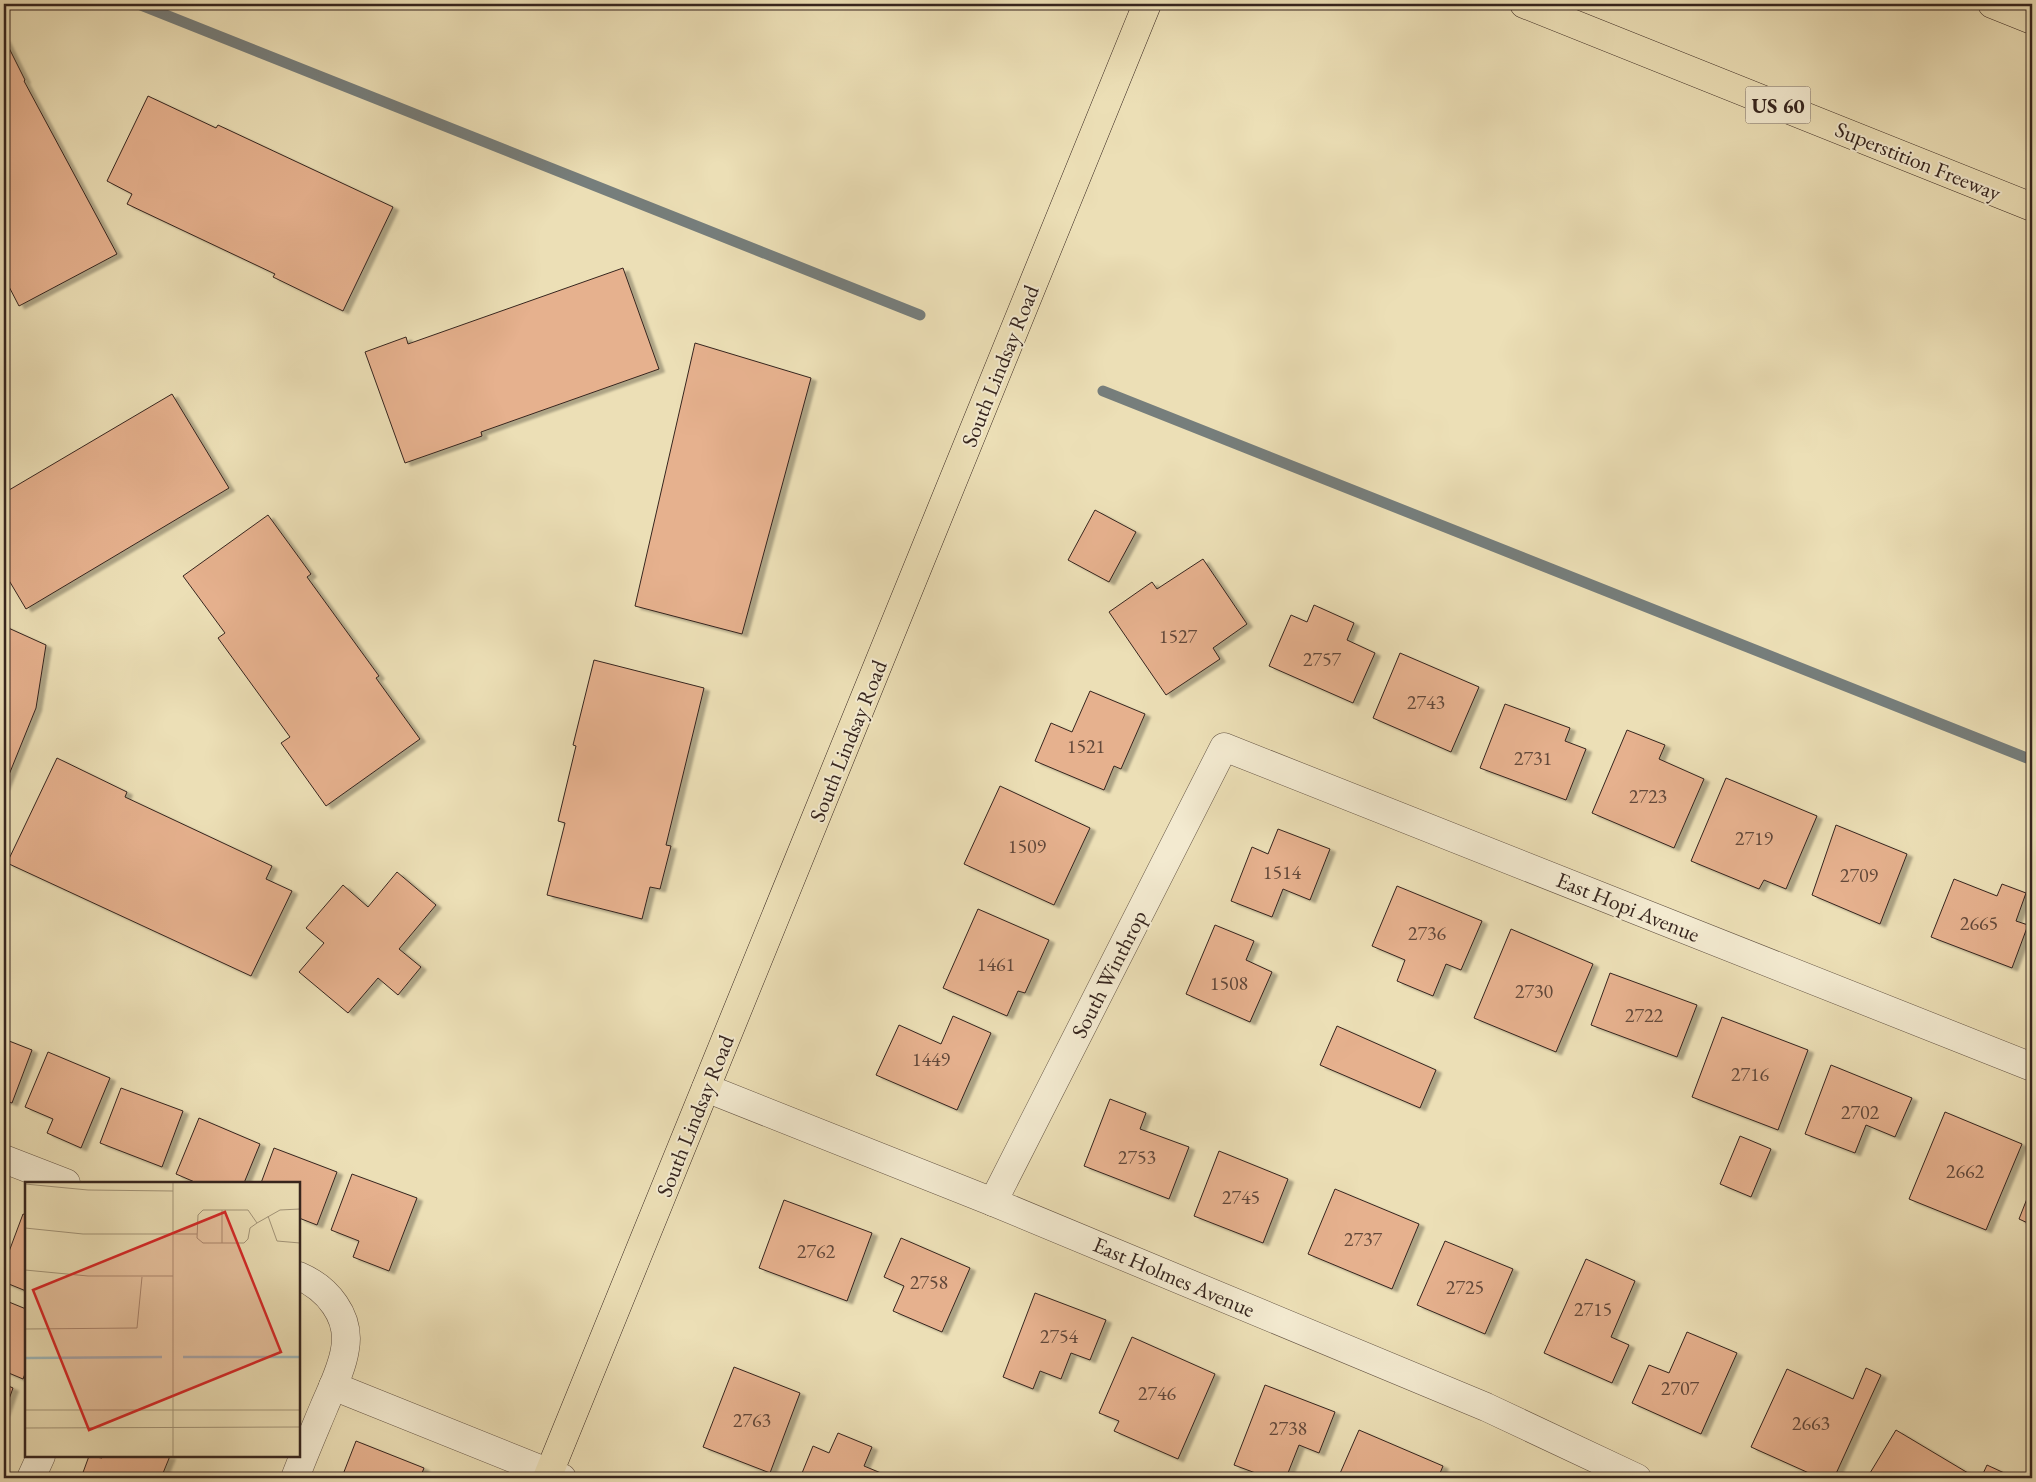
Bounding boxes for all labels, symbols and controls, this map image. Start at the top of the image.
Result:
road number: US 60 [1746,86,1810,124]
street label: Superstition Freeway [1831,115,2005,208]
street label: South Lindsay Road [954,280,1046,451]
house number: 1527 [1159,623,1198,649]
house number: 2757 [1303,646,1342,672]
street label: South Lindsay Road [802,655,894,826]
house number: 2743 [1407,689,1445,715]
house number: 1521 [1067,733,1105,759]
house number: 2731 [1514,745,1552,771]
house number: 2723 [1629,783,1667,809]
house number: 2719 [1735,825,1774,851]
house number: 1509 [1008,833,1047,859]
house number: 1514 [1263,859,1302,885]
house number: 2709 [1840,862,1879,888]
street label: East Hopi Avenue [1552,865,1704,949]
street label: South Winthrop [1064,905,1154,1043]
house number: 2665 [1960,910,1998,936]
house number: 2736 [1408,920,1447,946]
house number: 1461 [977,951,1015,977]
house number: 1508 [1210,970,1248,996]
house number: 2730 [1515,978,1554,1004]
house number: 2722 [1625,1002,1664,1028]
street label: South Lindsay Road [649,1030,741,1201]
house number: 1449 [912,1046,951,1072]
house number: 2716 [1731,1061,1770,1087]
house number: 2702 [1841,1099,1880,1125]
house number: 2753 [1118,1144,1156,1170]
house number: 2662 [1946,1158,1985,1184]
inset map [25,1182,300,1457]
house number: 2745 [1222,1184,1260,1210]
house number: 2737 [1344,1226,1383,1252]
street label: East Holmes Avenue [1089,1230,1260,1324]
house number: 2762 [797,1238,836,1264]
house number: 2758 [910,1269,948,1295]
house number: 2725 [1446,1274,1484,1300]
house number: 2715 [1574,1296,1612,1322]
house number: 2754 [1040,1323,1079,1349]
house number: 2707 [1661,1375,1700,1401]
house number: 2746 [1138,1380,1177,1406]
house number: 2763 [733,1407,771,1433]
house number: 2663 [1792,1410,1830,1436]
house number: 2738 [1269,1415,1307,1441]

